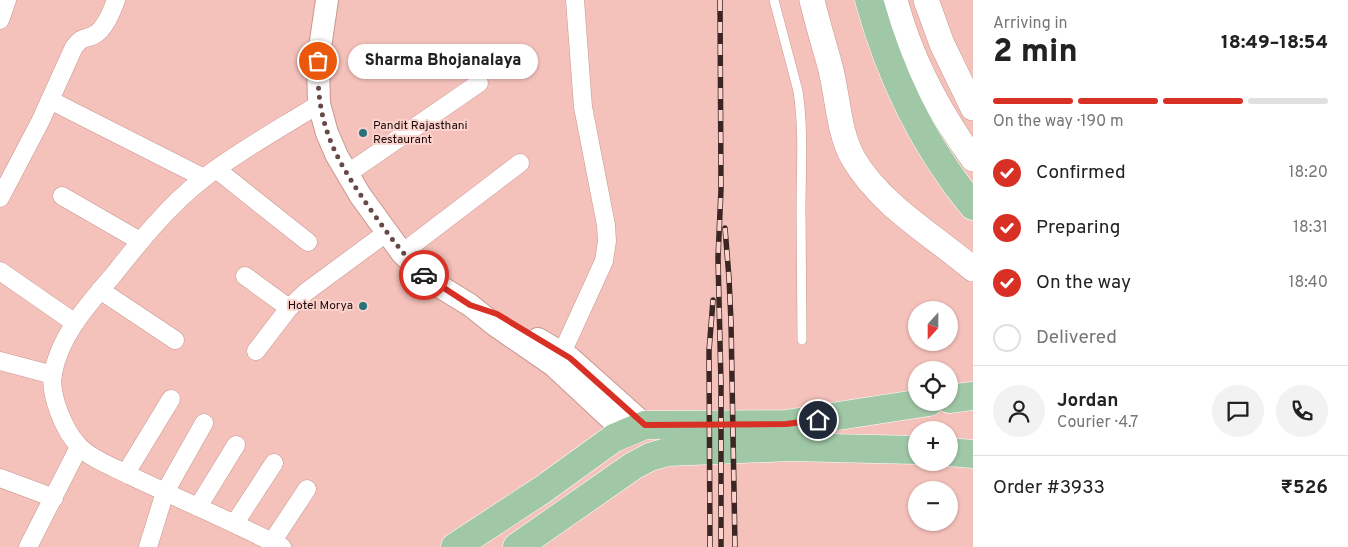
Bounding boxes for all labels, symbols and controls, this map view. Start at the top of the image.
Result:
text: Arriving in [993,14,1068,34]
text: 18:49–18:54 [1221,31,1328,55]
text: 2 min [993,33,1078,73]
pin [297,40,339,82]
callout: Sharma Bhojanalaya [348,44,538,78]
icon: bag [304,47,332,75]
text: Sharma Bhojanalaya [365,51,521,71]
text: On the way · 190 m [993,112,1123,132]
place label: Pandit Rajasthani Restaurant [373,118,468,148]
marker: Pandit Rajasthani Restaurant [357,127,369,139]
icon: check [993,159,1021,187]
text: Confirmed [1036,161,1126,185]
text: 18:20 [1289,163,1328,183]
icon: check [993,214,1021,242]
text: Preparing [1036,216,1120,240]
text: 18:31 [1293,218,1328,238]
courier [399,250,449,300]
icon: car [410,261,438,289]
icon: check [993,269,1021,297]
text: On the way [1036,271,1131,295]
text: 18:40 [1288,273,1328,293]
place label: Hotel Morya [288,298,353,314]
marker: Hotel Morya [357,300,369,312]
north arrow [908,301,958,351]
map controls [908,301,958,531]
text: Delivered [1036,326,1117,350]
button: locate [908,361,958,411]
button: person [993,385,1045,437]
button: chat [1212,385,1264,437]
button: phone [1276,385,1328,437]
text: Jordan [1057,389,1119,413]
pin [797,399,839,441]
icon: home [804,406,832,434]
text: Courier · 4.7 [1057,413,1138,433]
button: + [908,421,958,471]
text: Order #3933 [993,476,1105,500]
text: ₹526 [1281,476,1328,500]
button: − [908,481,958,531]

